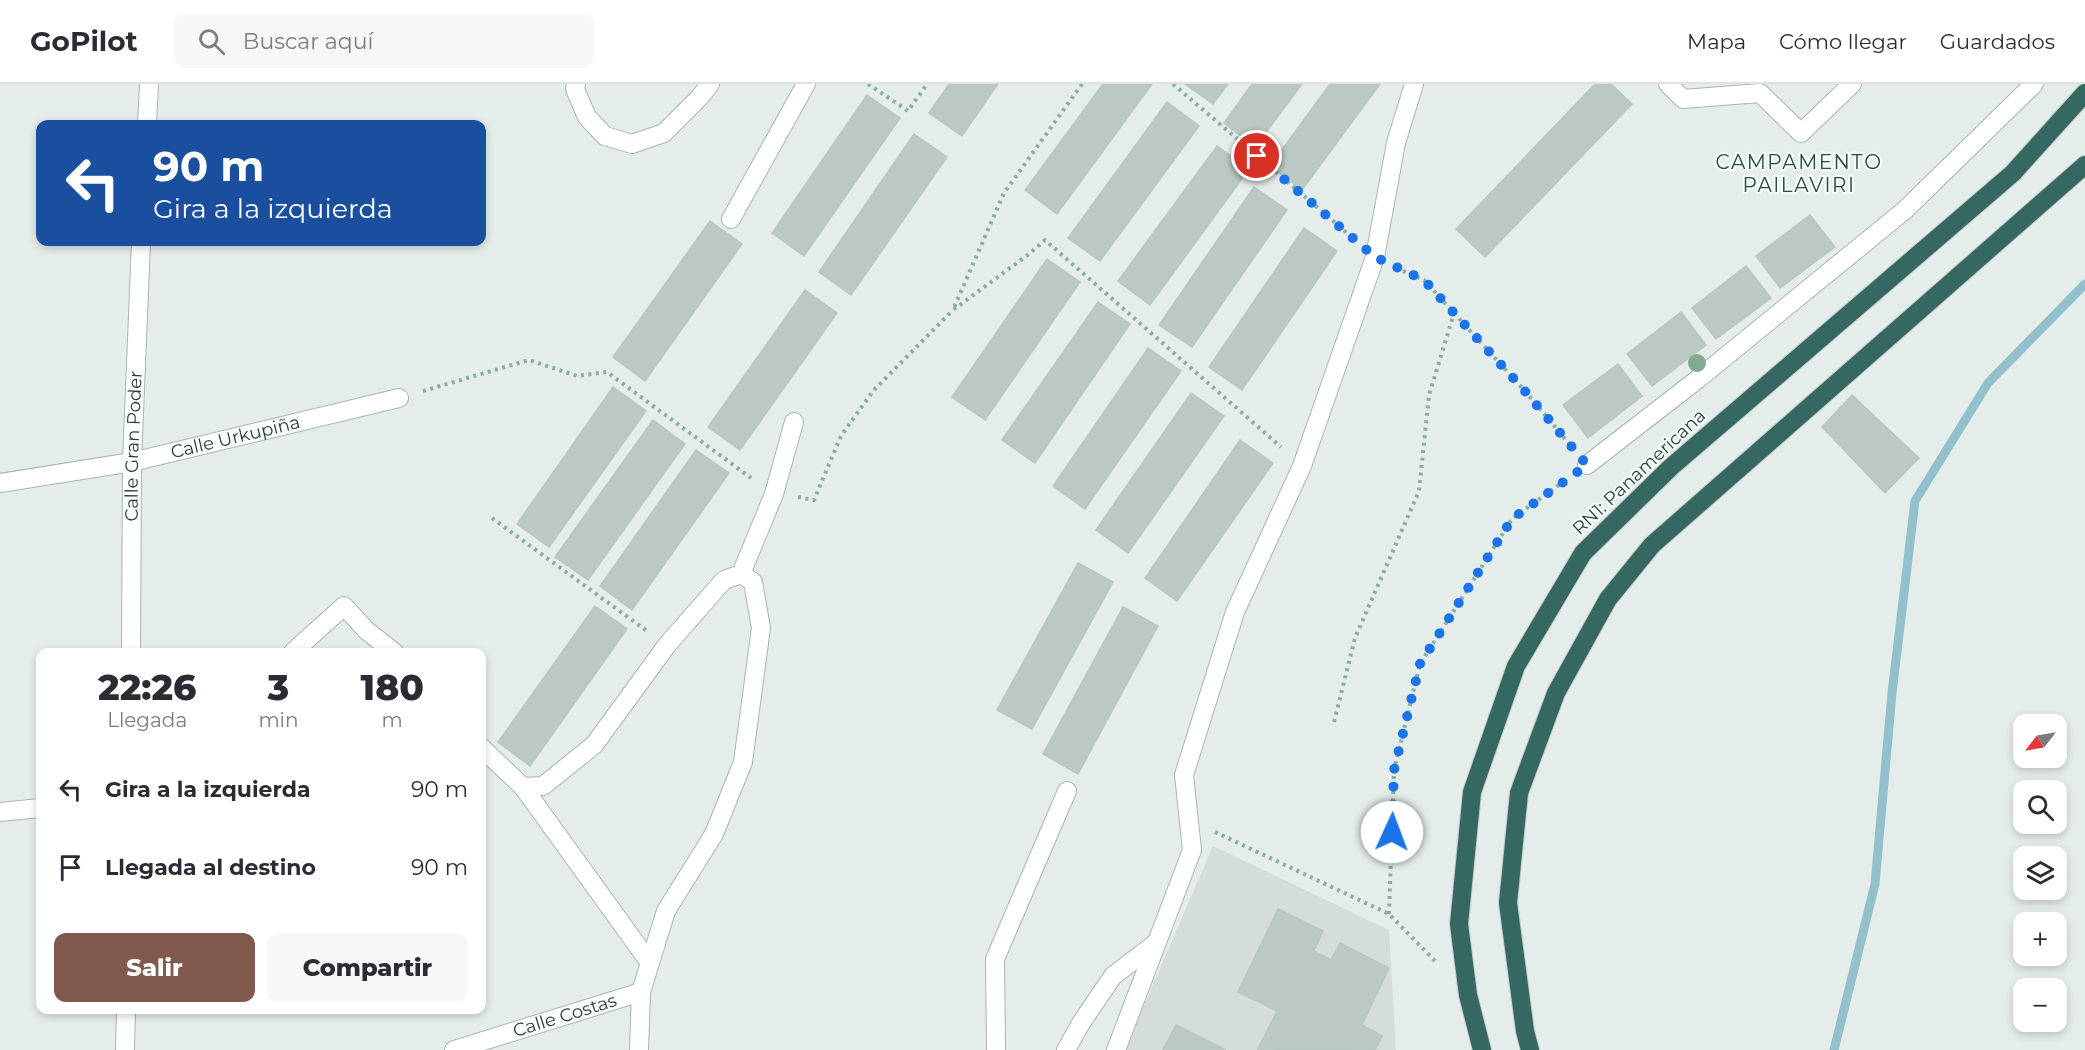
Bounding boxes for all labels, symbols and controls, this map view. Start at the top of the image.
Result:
search box [174,14,594,68]
text: GoPilot [30,24,138,58]
icon: search [195,25,228,58]
text: Buscar aquí [243,28,373,55]
text: Mapa [1687,29,1746,54]
text: Cómo llegar [1779,29,1907,54]
text: Guardados [1940,29,2055,54]
pin [1231,130,1282,181]
icon: arrive [1240,139,1273,172]
text: 90 m [153,140,264,192]
icon: left [54,144,132,222]
district label: CAMPAMENTO PAILAVIRI [1716,150,1882,197]
text: Gira a la izquierda [153,192,393,225]
street label: Calle Gran Poder [121,370,147,521]
street label: RN1: Panamericana [1568,405,1710,539]
street label: Calle Urkupiña [168,411,302,463]
text: 22:26 [98,665,196,709]
text: 3 [268,665,289,709]
text: 180 [361,665,424,709]
text: Llegada [107,708,187,732]
text: min [258,708,299,732]
text: m [382,708,403,732]
north arrow [2013,714,2067,768]
map controls [2013,714,2067,1032]
icon: left [54,773,87,806]
text: Gira a la izquierda [105,776,311,803]
text: 90 m [411,776,468,803]
button: search [2013,780,2067,834]
position arrow [1360,800,1424,864]
button: layers [2013,846,2067,900]
icon: arrive [54,851,87,884]
text: Llegada al destino [105,854,316,881]
text: 90 m [411,854,468,881]
button: + [2013,912,2067,966]
button: Salir [54,933,255,1002]
button: Compartir [267,933,468,1002]
button: − [2013,978,2067,1032]
street label: Calle Costas [510,989,620,1042]

